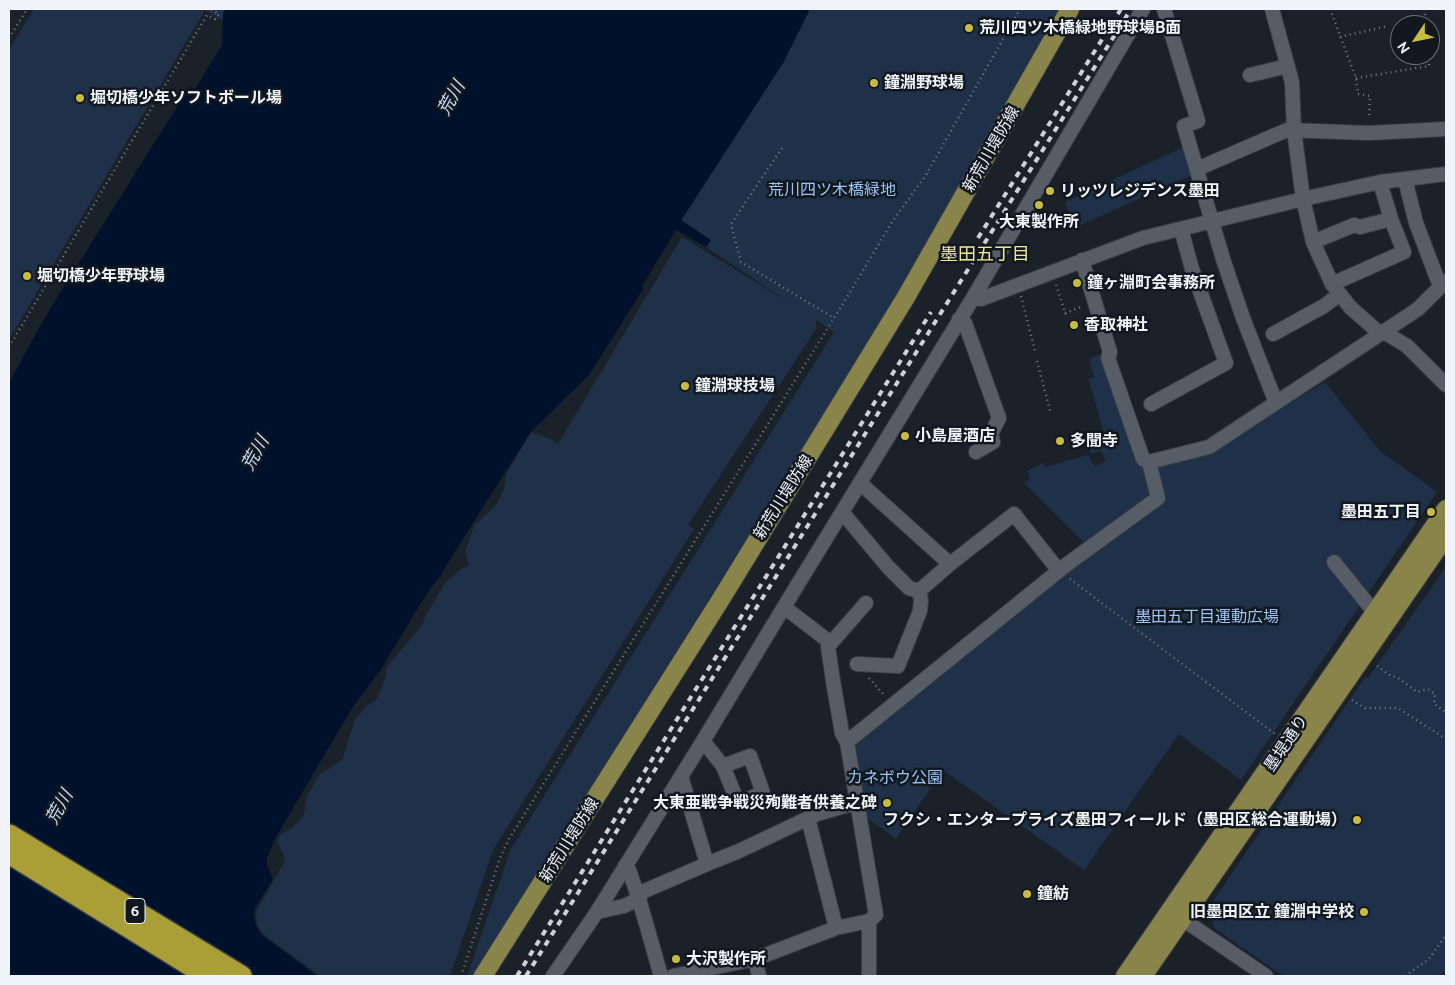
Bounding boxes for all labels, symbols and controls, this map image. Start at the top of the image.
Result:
north arrow [1390,15,1440,65]
place label: 荒川四ツ木橋緑地野球場B面 [979,18,1182,38]
marker: 荒川四ツ木橋緑地野球場B面 [963,22,975,34]
text: N [1394,39,1413,57]
place label: 鐘淵野球場 [884,73,964,93]
water label: 荒川 [433,77,469,119]
marker: 鐘淵野球場 [868,77,880,89]
place label: 堀切橋少年ソフトボール場 [90,88,282,108]
marker: 堀切橋少年ソフトボール場 [74,92,86,104]
street label: 新荒川堤防線 [959,103,1023,195]
park label: 荒川四ツ木橋緑地 [768,180,896,200]
place label: リッツレジデンス墨田 [1060,181,1220,201]
marker: リッツレジデンス墨田 [1044,185,1056,197]
marker: 大東製作所 [1033,199,1045,211]
place label: 大東製作所 [999,212,1079,232]
district label: 墨田五丁目 [940,243,1030,265]
place label: 堀切橋少年野球場 [37,266,165,286]
marker: 堀切橋少年野球場 [21,270,33,282]
place label: 鐘ヶ淵町会事務所 [1087,273,1215,293]
marker: 鐘ヶ淵町会事務所 [1071,277,1083,289]
place label: 香取神社 [1084,315,1148,335]
marker: 香取神社 [1068,319,1080,331]
place label: 鐘淵球技場 [695,376,775,396]
marker: 鐘淵球技場 [679,380,691,392]
place label: 小島屋酒店 [915,426,995,446]
marker: 小島屋酒店 [899,430,911,442]
place label: 多聞寺 [1070,431,1118,451]
water label: 荒川 [237,432,273,474]
marker: 多聞寺 [1054,435,1066,447]
street label: 新荒川堤防線 [749,451,817,543]
place label: 墨田五丁目 [1341,502,1421,522]
marker: 墨田五丁目 [1425,506,1437,518]
park label: 墨田五丁目運動広場 [1135,607,1279,627]
street label: 墨堤通り [1260,711,1312,775]
park label: カネボウ公園 [847,768,943,788]
water label: 荒川 [41,786,77,828]
place label: 大東亜戦争戦災殉難者供養之碑 [653,793,877,813]
street label: 新荒川堤防線 [535,794,603,886]
marker: 大東亜戦争戦災殉難者供養之碑 [881,797,893,809]
place label: フクシ・エンタープライズ墨田フィールド（墨田区総合運動場） [883,810,1347,830]
marker: フクシ・エンタープライズ墨田フィールド（墨田区総合運動場） [1351,814,1363,826]
place label: 鐘紡 [1037,884,1069,904]
marker: 鐘紡 [1021,888,1033,900]
road number: 6 [125,898,145,924]
place label: 旧墨田区立 鐘淵中学校 [1190,902,1354,922]
marker: 旧墨田区立 鐘淵中学校 [1358,906,1370,918]
place label: 大沢製作所 [686,949,766,969]
marker: 大沢製作所 [670,953,682,965]

